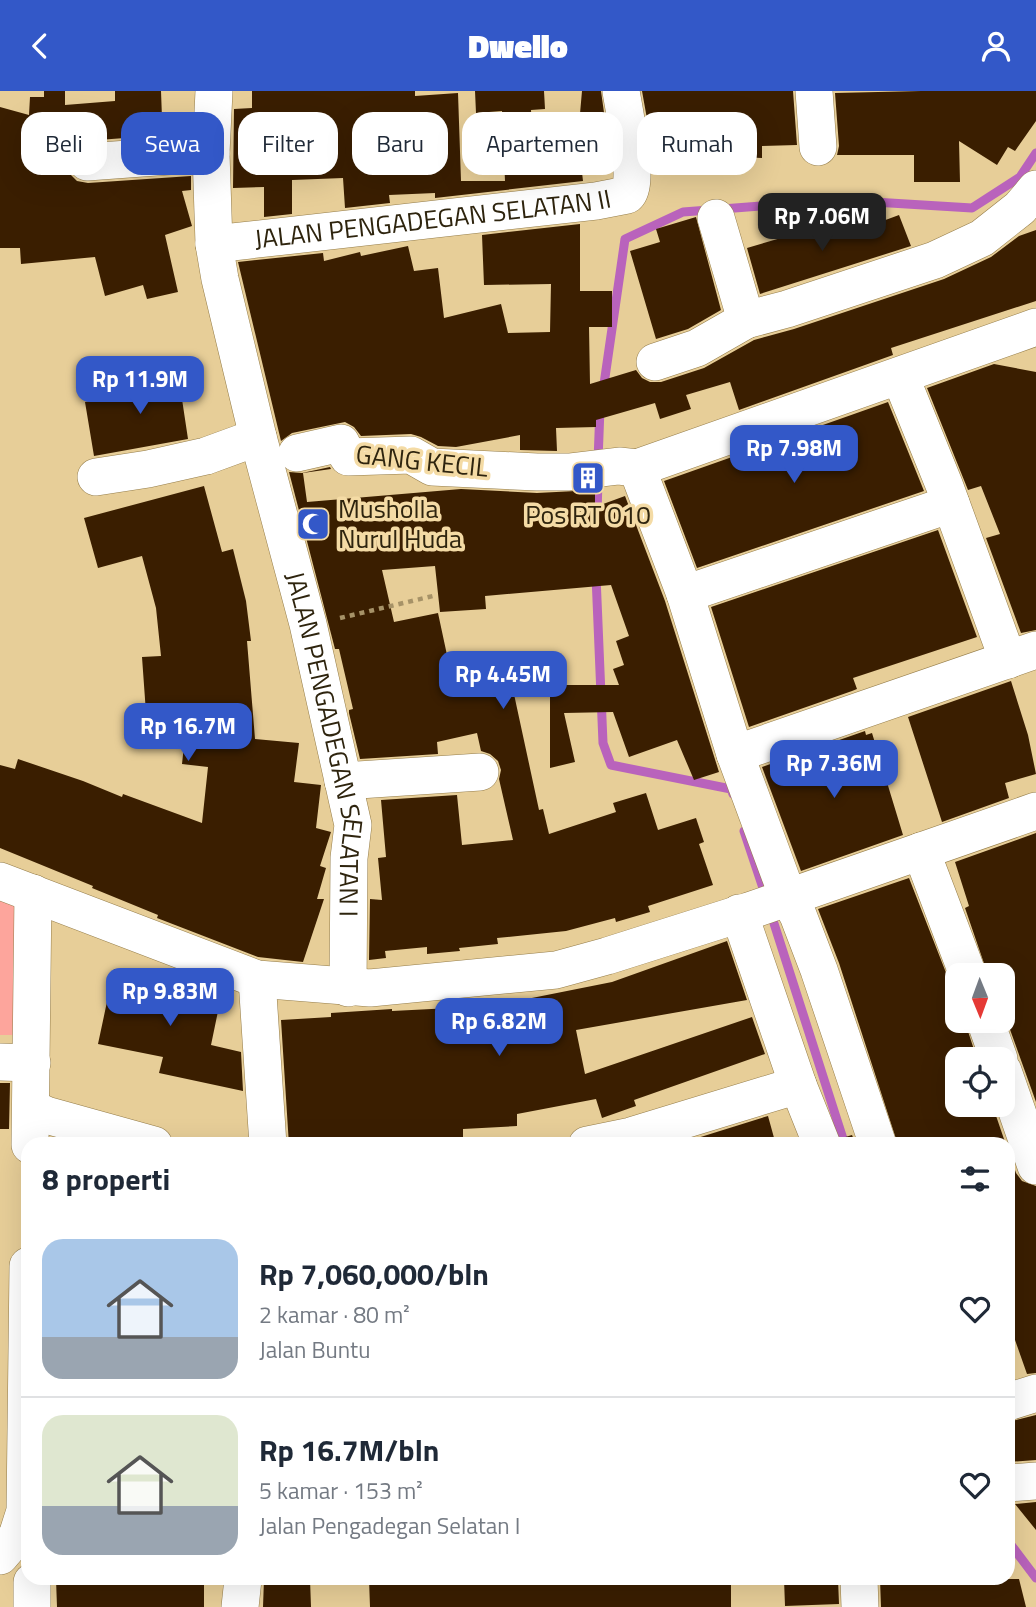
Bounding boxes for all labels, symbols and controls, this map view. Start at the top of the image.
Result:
text: Dwello [468,22,568,70]
icon: back [21,27,59,65]
icon: person [977,27,1015,65]
chip: Beli [21,112,107,175]
chip: Sewa [121,112,224,175]
chip: Filter [238,112,338,175]
chip: Baru [352,112,448,175]
chip: Apartemen [462,112,623,175]
chip: Rumah [637,112,757,175]
street label: JALAN PENGADEGAN SELATAN II [252,179,614,258]
pin: Rp 7.06M [750,193,894,253]
text: Rp 7.06M [774,198,870,233]
pin: Rp 11.9M [68,357,212,416]
text: Rp 11.9M [92,361,188,396]
pin: Rp 7.98M [722,425,866,485]
text: Rp 7.98M [746,430,842,465]
street label: GANG KECIL [354,434,491,487]
building icon: Pos RT 010 [569,459,607,497]
place label: Musholla Nurul Huda [338,489,462,558]
place label: Pos RT 010 [525,495,651,534]
mosque icon: Musholla Nurul Huda [294,505,332,543]
street label: JALAN PENGADEGAN SELATAN I [276,567,374,917]
pin: Rp 4.45M [431,651,575,711]
text: Rp 4.45M [455,656,551,691]
pin: Rp 16.7M [116,703,260,763]
text: Rp 16.7M [140,708,236,743]
pin: Rp 7.36M [762,741,906,800]
text: Rp 7.36M [786,745,882,780]
north arrow [945,963,1015,1033]
map controls [945,963,1015,1117]
pin: Rp 9.83M [98,969,242,1028]
text: Rp 9.83M [122,973,218,1008]
pin: Rp 6.82M [427,999,571,1058]
text: Rp 6.82M [451,1003,547,1038]
button: locate [945,1047,1015,1117]
text: 8 properti [42,1156,170,1202]
icon: filters [956,1160,994,1198]
text: Rp 7,060,000/bln [259,1251,489,1297]
icon: home [98,1267,182,1351]
icon: heart [956,1290,994,1328]
text: 2 kamar · 80 m² [259,1297,410,1332]
text: Jalan Buntu [259,1332,370,1367]
text: Rp 16.7M/bln [259,1427,439,1473]
icon: home [98,1443,182,1527]
icon: heart [956,1466,994,1504]
text: 5 kamar · 153 m² [259,1473,423,1508]
text: Jalan Pengadegan Selatan I [259,1508,520,1543]

